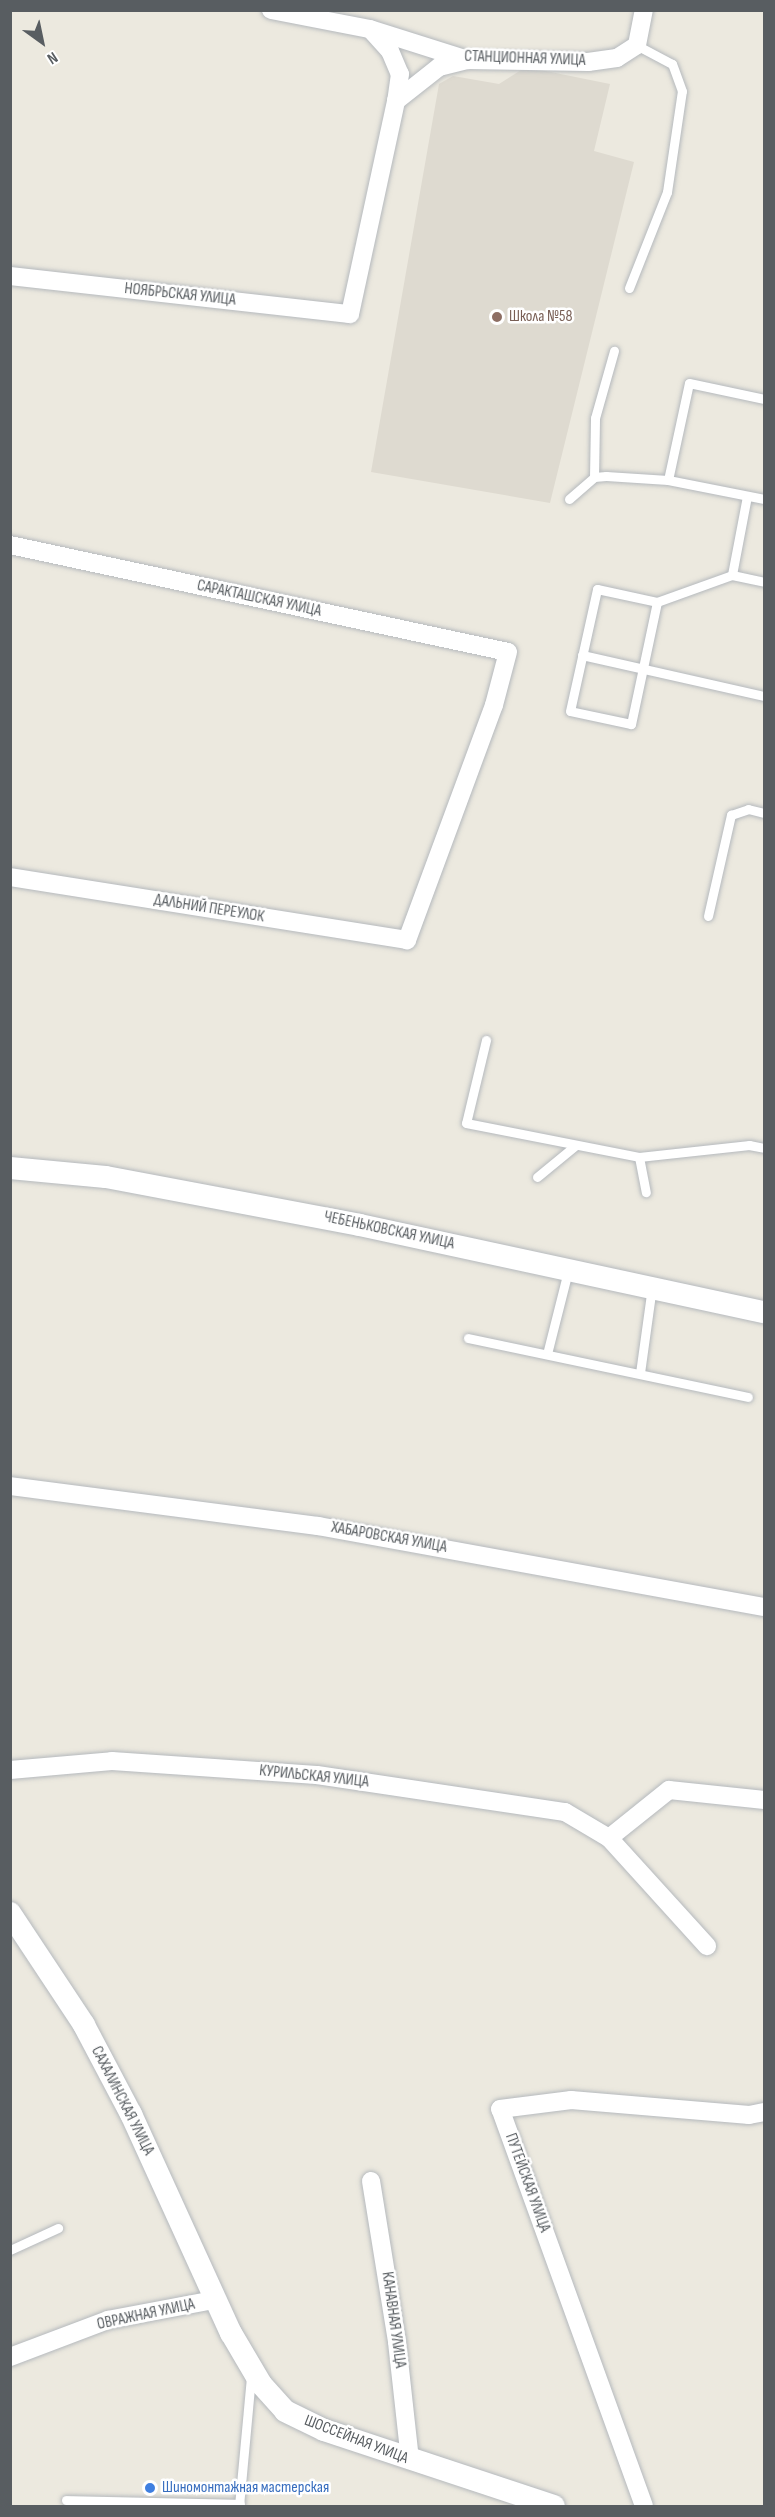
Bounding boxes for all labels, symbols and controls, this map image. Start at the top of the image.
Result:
north arrow [12,12,72,72]
text: N [43,47,61,68]
street label: СТАНЦИОННАЯ УЛИЦА [464,47,586,71]
street label: НОЯБРЬСКАЯ УЛИЦА [123,280,237,310]
place label: Школа №58 [509,307,572,327]
marker: Школа №58 [490,310,504,324]
street label: САРАКТАШСКАЯ УЛИЦА [195,576,323,622]
street label: ДАЛЬНИЙ ПЕРЕУЛОК [153,891,265,927]
street label: ЧЕБЕНЬКОВСКАЯ УЛИЦА [322,1208,456,1254]
street label: ХАБАРОВСКАЯ УЛИЦА [330,1518,448,1558]
street label: КУРИЛЬСКАЯ УЛИЦА [258,1762,370,1792]
street label: САХАЛИНСКАЯ УЛИЦА [86,2043,158,2159]
street label: ПУТЕЙСКАЯ УЛИЦА [500,2131,554,2235]
street label: КАНАВНАЯ УЛИЦА [377,2271,409,2369]
street label: ОВРАЖНАЯ УЛИЦА [95,2295,197,2335]
street label: ШОССЕЙНАЯ УЛИЦА [301,2411,411,2469]
place label: Шиномонтажная мастерская [162,2478,329,2498]
marker: Шиномонтажная мастерская [143,2481,157,2495]

